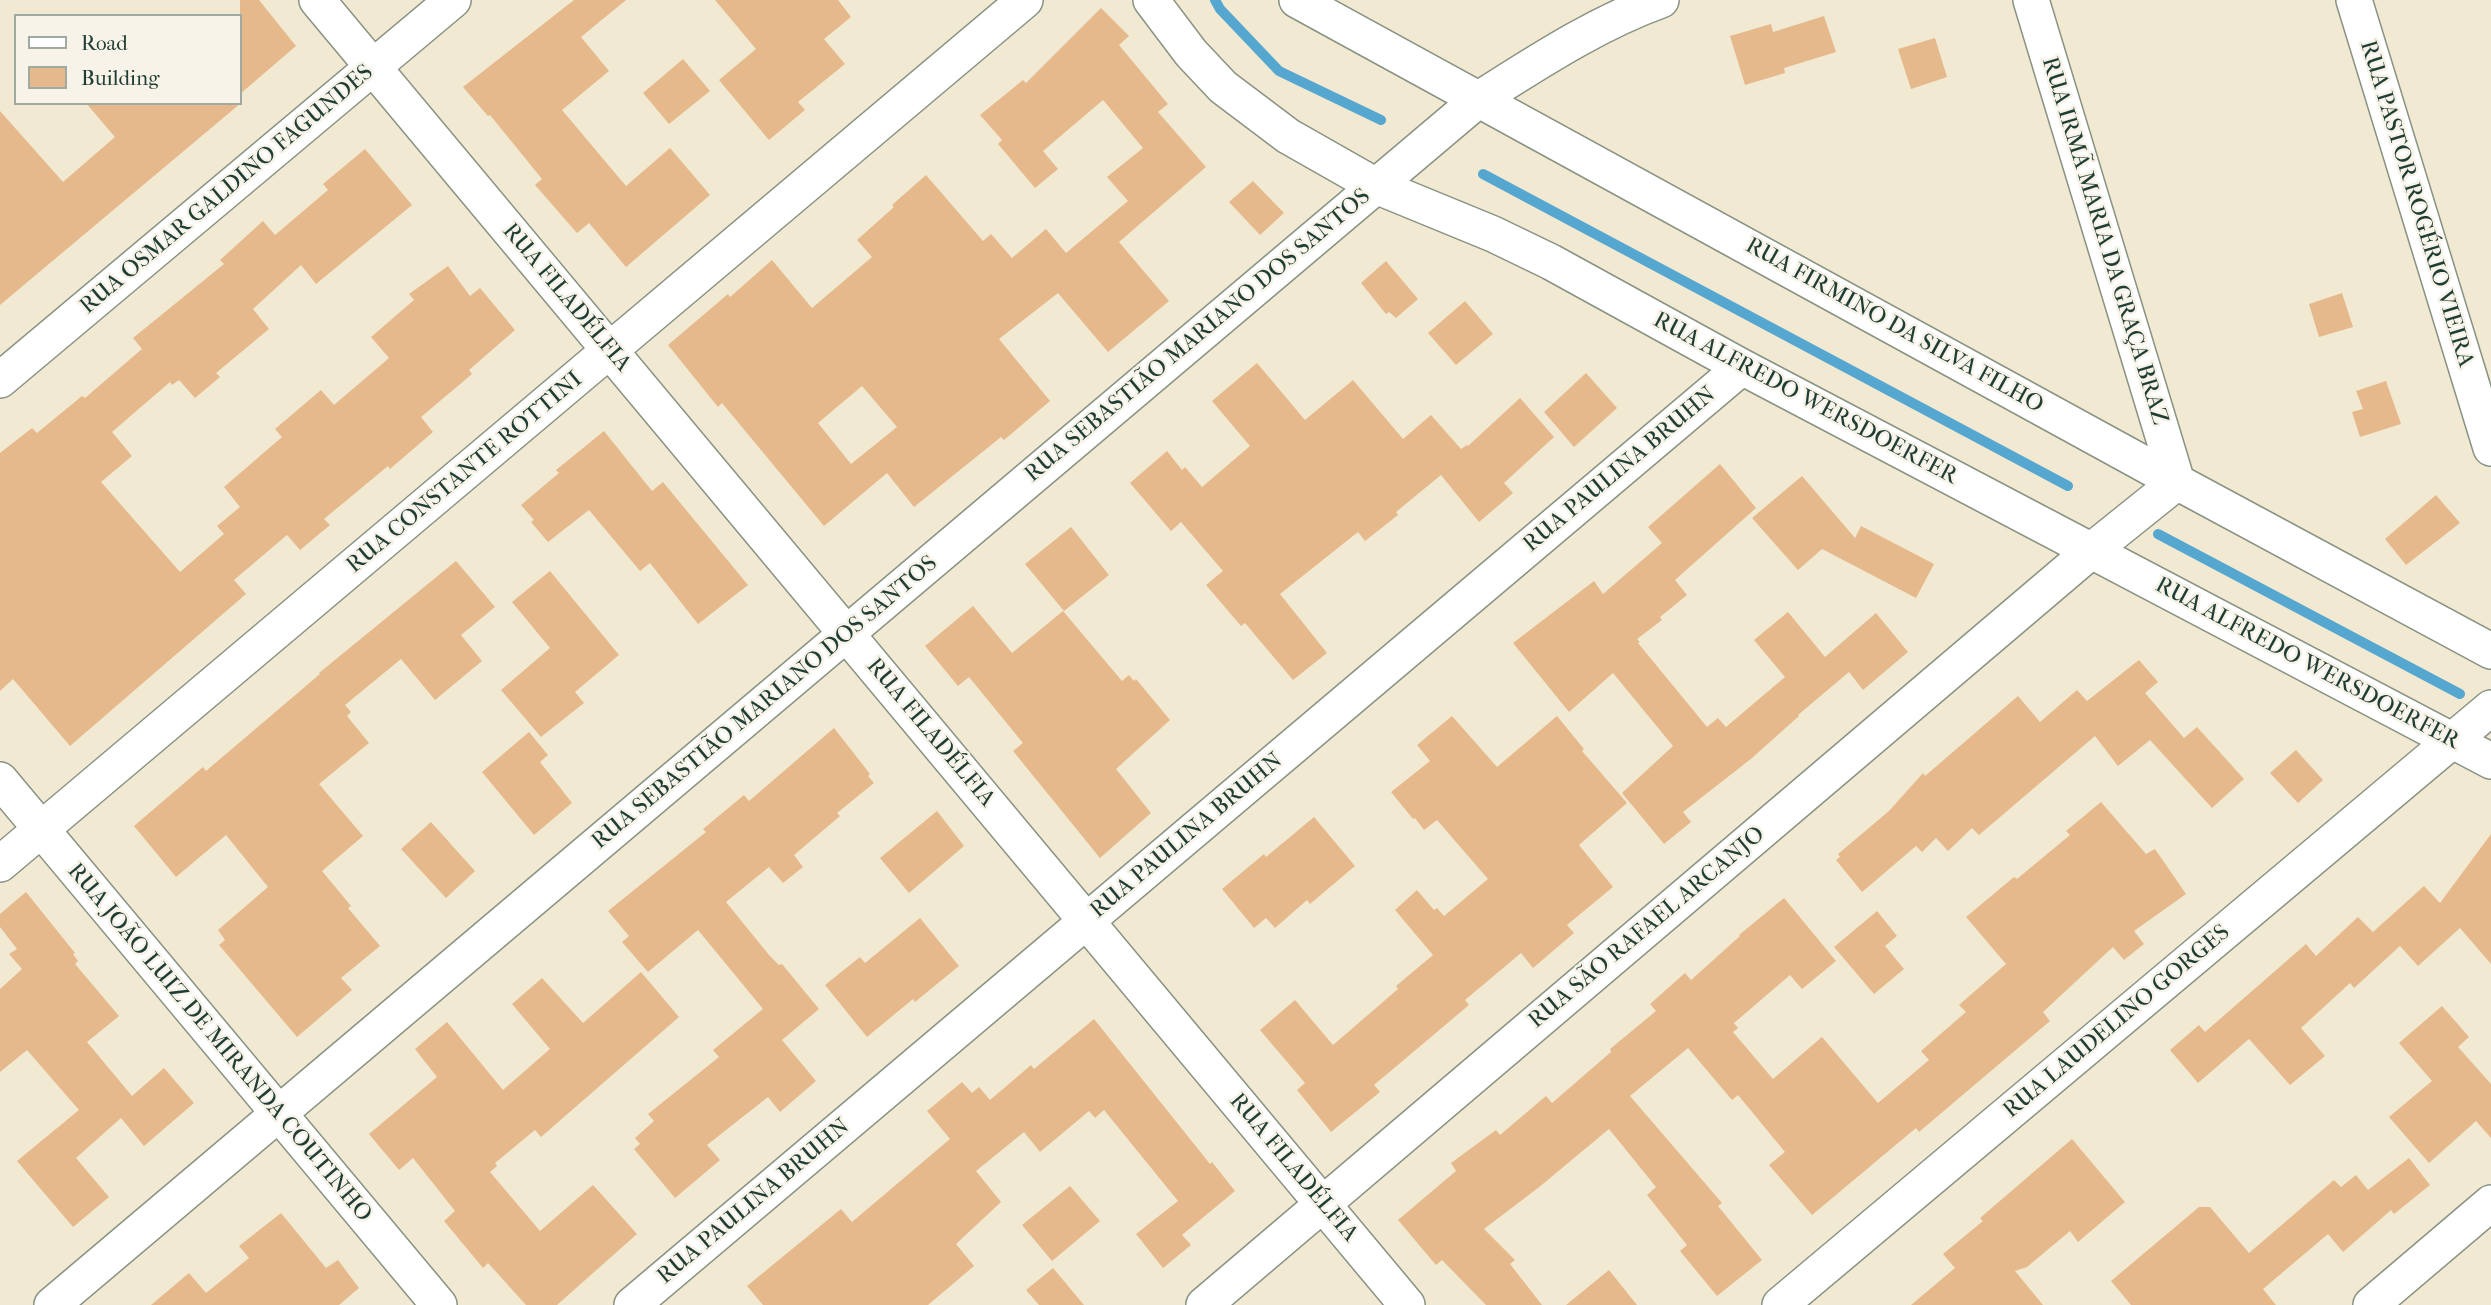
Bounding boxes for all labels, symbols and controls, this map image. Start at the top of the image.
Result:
legend [14,14,242,105]
text: Road [81,31,128,55]
street label: RUA PASTOR ROGÉRIO VIEIRA [2353,37,2479,371]
street label: RUA IRMÃ MARIA DA GRAÇA BRAZ [2035,54,2173,428]
street label: RUA OSMAR GALDINO FAGUNDES [75,59,379,321]
text: Building [81,66,159,90]
street label: RUA SEBASTIÃO MARIANO DOS SANTOS [1020,183,1376,489]
street label: RUA FILADÉLFIA [496,218,636,378]
street label: RUA FIRMINO DA SILVA FILHO [1740,232,2048,420]
street label: RUA ALFREDO WERSDOERFER [1648,307,1962,491]
street label: RUA CONSTANTE ROTTINI [342,366,588,580]
street label: RUA PAULINA BRUHN [1518,381,1722,559]
street label: RUA SEBASTIÃO MARIANO DOS SANTOS [587,550,943,856]
street label: RUA ALFREDO WERSDOERFER [2150,572,2464,756]
street label: RUA FILADÉLFIA [860,653,1000,813]
street label: RUA PAULINA BRUHN [1085,747,1289,925]
street label: RUA SÃO RAFAEL ARCANJO [1523,821,1771,1035]
street label: RUA JOÃO LUIZ DE MIRANDA COUTINHO [61,858,377,1228]
street label: RUA LAUDELINO GORGES [1998,919,2236,1125]
street label: RUA FILADÉLFIA [1223,1088,1363,1248]
street label: RUA PAULINA BRUHN [652,1113,856,1291]

